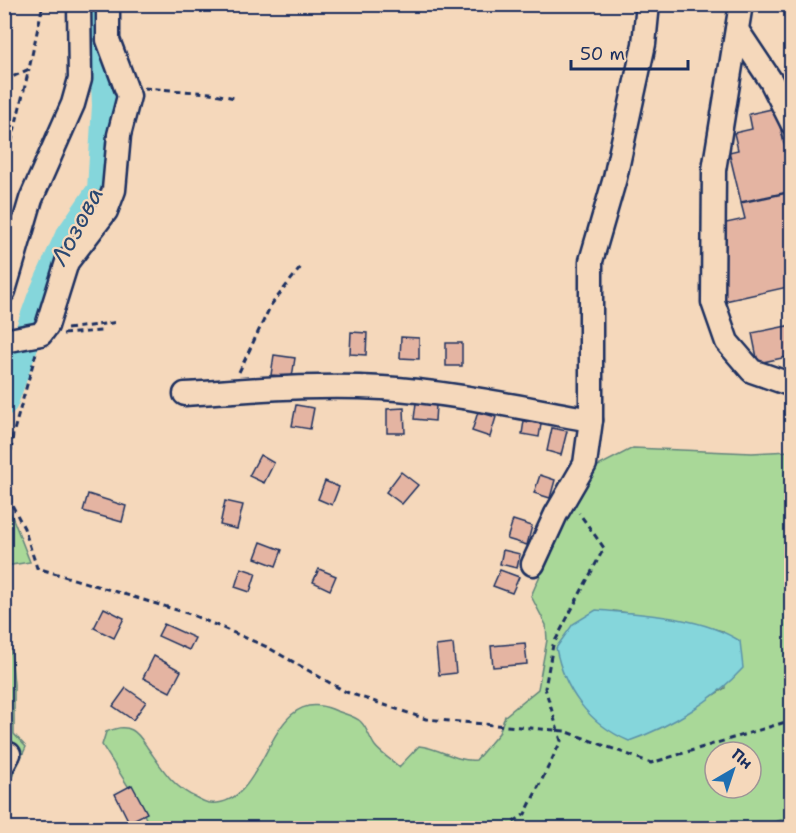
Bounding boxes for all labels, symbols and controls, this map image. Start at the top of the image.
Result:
scale bar [571,33,688,71]
text: 50 m [580,42,625,66]
water label: Лозова [43,181,111,272]
north arrow [703,740,763,800]
text: Пн [727,744,757,774]

